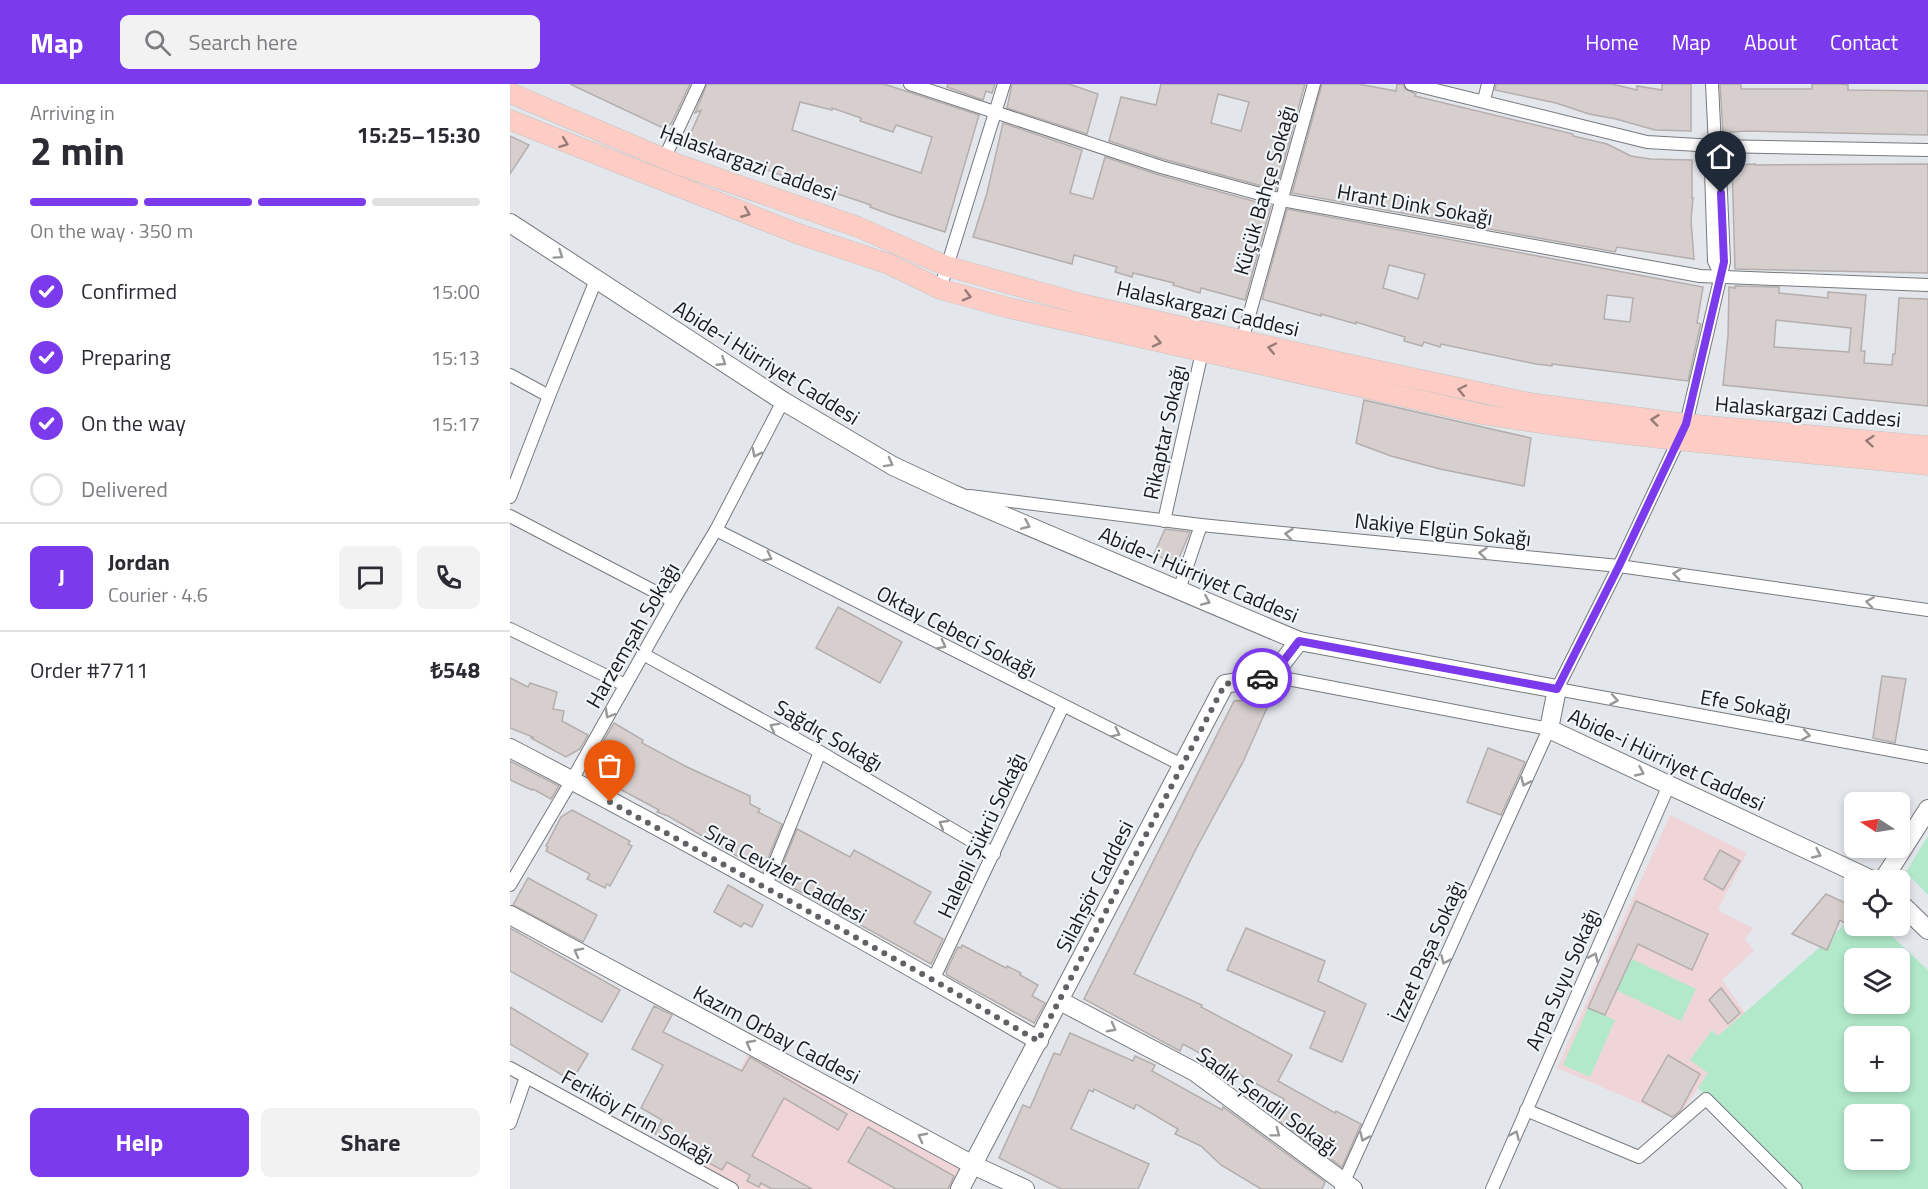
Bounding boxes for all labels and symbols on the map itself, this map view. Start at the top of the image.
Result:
street label: Küçük Bahçe Sokağı [1224,101,1304,279]
street label: Halaskargazi Caddesi [656,115,842,209]
pin [1695,131,1746,193]
one-way arrow [558,135,569,148]
street label: Hrant Dink Sokağı [1335,175,1495,233]
one-way arrow [740,206,751,218]
one-way arrow [552,248,563,259]
street label: Halaskargazi Caddesi [1113,271,1303,345]
one-way arrow [962,289,972,301]
street label: Abide-i Hürriyet Caddesi [668,292,866,432]
one-way arrow [1152,334,1162,347]
one-way arrow [1267,342,1277,355]
one-way arrow [716,354,726,366]
street label: Rikaptar Sokağı [1134,362,1194,502]
one-way arrow [1457,384,1467,397]
street label: Halaskargazi Caddesi [1714,387,1902,435]
one-way arrow [1650,414,1659,426]
one-way arrow [1865,434,1874,447]
one-way arrow [752,446,763,457]
one-way arrow [882,456,893,467]
street label: Nakiye Elgün Sokağı [1353,504,1533,554]
street label: Abide-i Hürriyet Caddesi [1094,517,1304,631]
one-way arrow [1020,518,1031,530]
one-way arrow [1285,528,1294,541]
one-way arrow [1479,547,1488,560]
one-way arrow [762,549,773,561]
street label: Harzemşah Sokağı [577,556,687,714]
one-way arrow [1672,569,1682,581]
street label: Oktay Cebeci Sokağı [871,577,1043,685]
one-way arrow [1199,594,1210,606]
one-way arrow [1865,597,1875,609]
one-way arrow [936,638,946,649]
courier [1232,648,1292,708]
street label: Efe Sokağı [1698,680,1794,728]
street label: Sağdıç Sokağı [769,691,889,779]
one-way arrow [1610,693,1619,705]
street label: Abide-i Hürriyet Caddesi [1563,699,1771,819]
one-way arrow [605,708,616,718]
one-way arrow [770,723,781,734]
one-way arrow [1110,725,1121,737]
one-way arrow [1802,728,1811,740]
pin [584,740,635,802]
street label: Halepli Şükrü Sokağı [929,747,1033,923]
one-way arrow [1634,764,1645,776]
one-way arrow [1521,776,1533,787]
north arrow [1844,792,1910,858]
street label: Silahşör Caddesi [1047,814,1141,958]
street label: Sıra Cevizler Caddesi [699,815,873,931]
one-way arrow [939,820,949,831]
one-way arrow [1810,847,1821,859]
street label: İzzet Paşa Sokağı [1381,875,1473,1027]
street label: Arpa Suyu Sokağı [1516,903,1608,1055]
one-way arrow [574,948,585,959]
one-way arrow [1586,952,1598,963]
one-way arrow [1440,953,1452,964]
street label: Kazım Orbay Caddesi [688,976,866,1092]
one-way arrow [1106,1021,1116,1032]
street label: Sadık Şendil Sokağı [1190,1038,1346,1164]
one-way arrow [746,1040,756,1051]
street label: Feriköy Fırın Sokağı [556,1061,720,1171]
one-way arrow [1269,1125,1280,1136]
one-way arrow [1359,1131,1371,1142]
one-way arrow [1508,1131,1520,1142]
one-way arrow [917,1133,928,1144]

